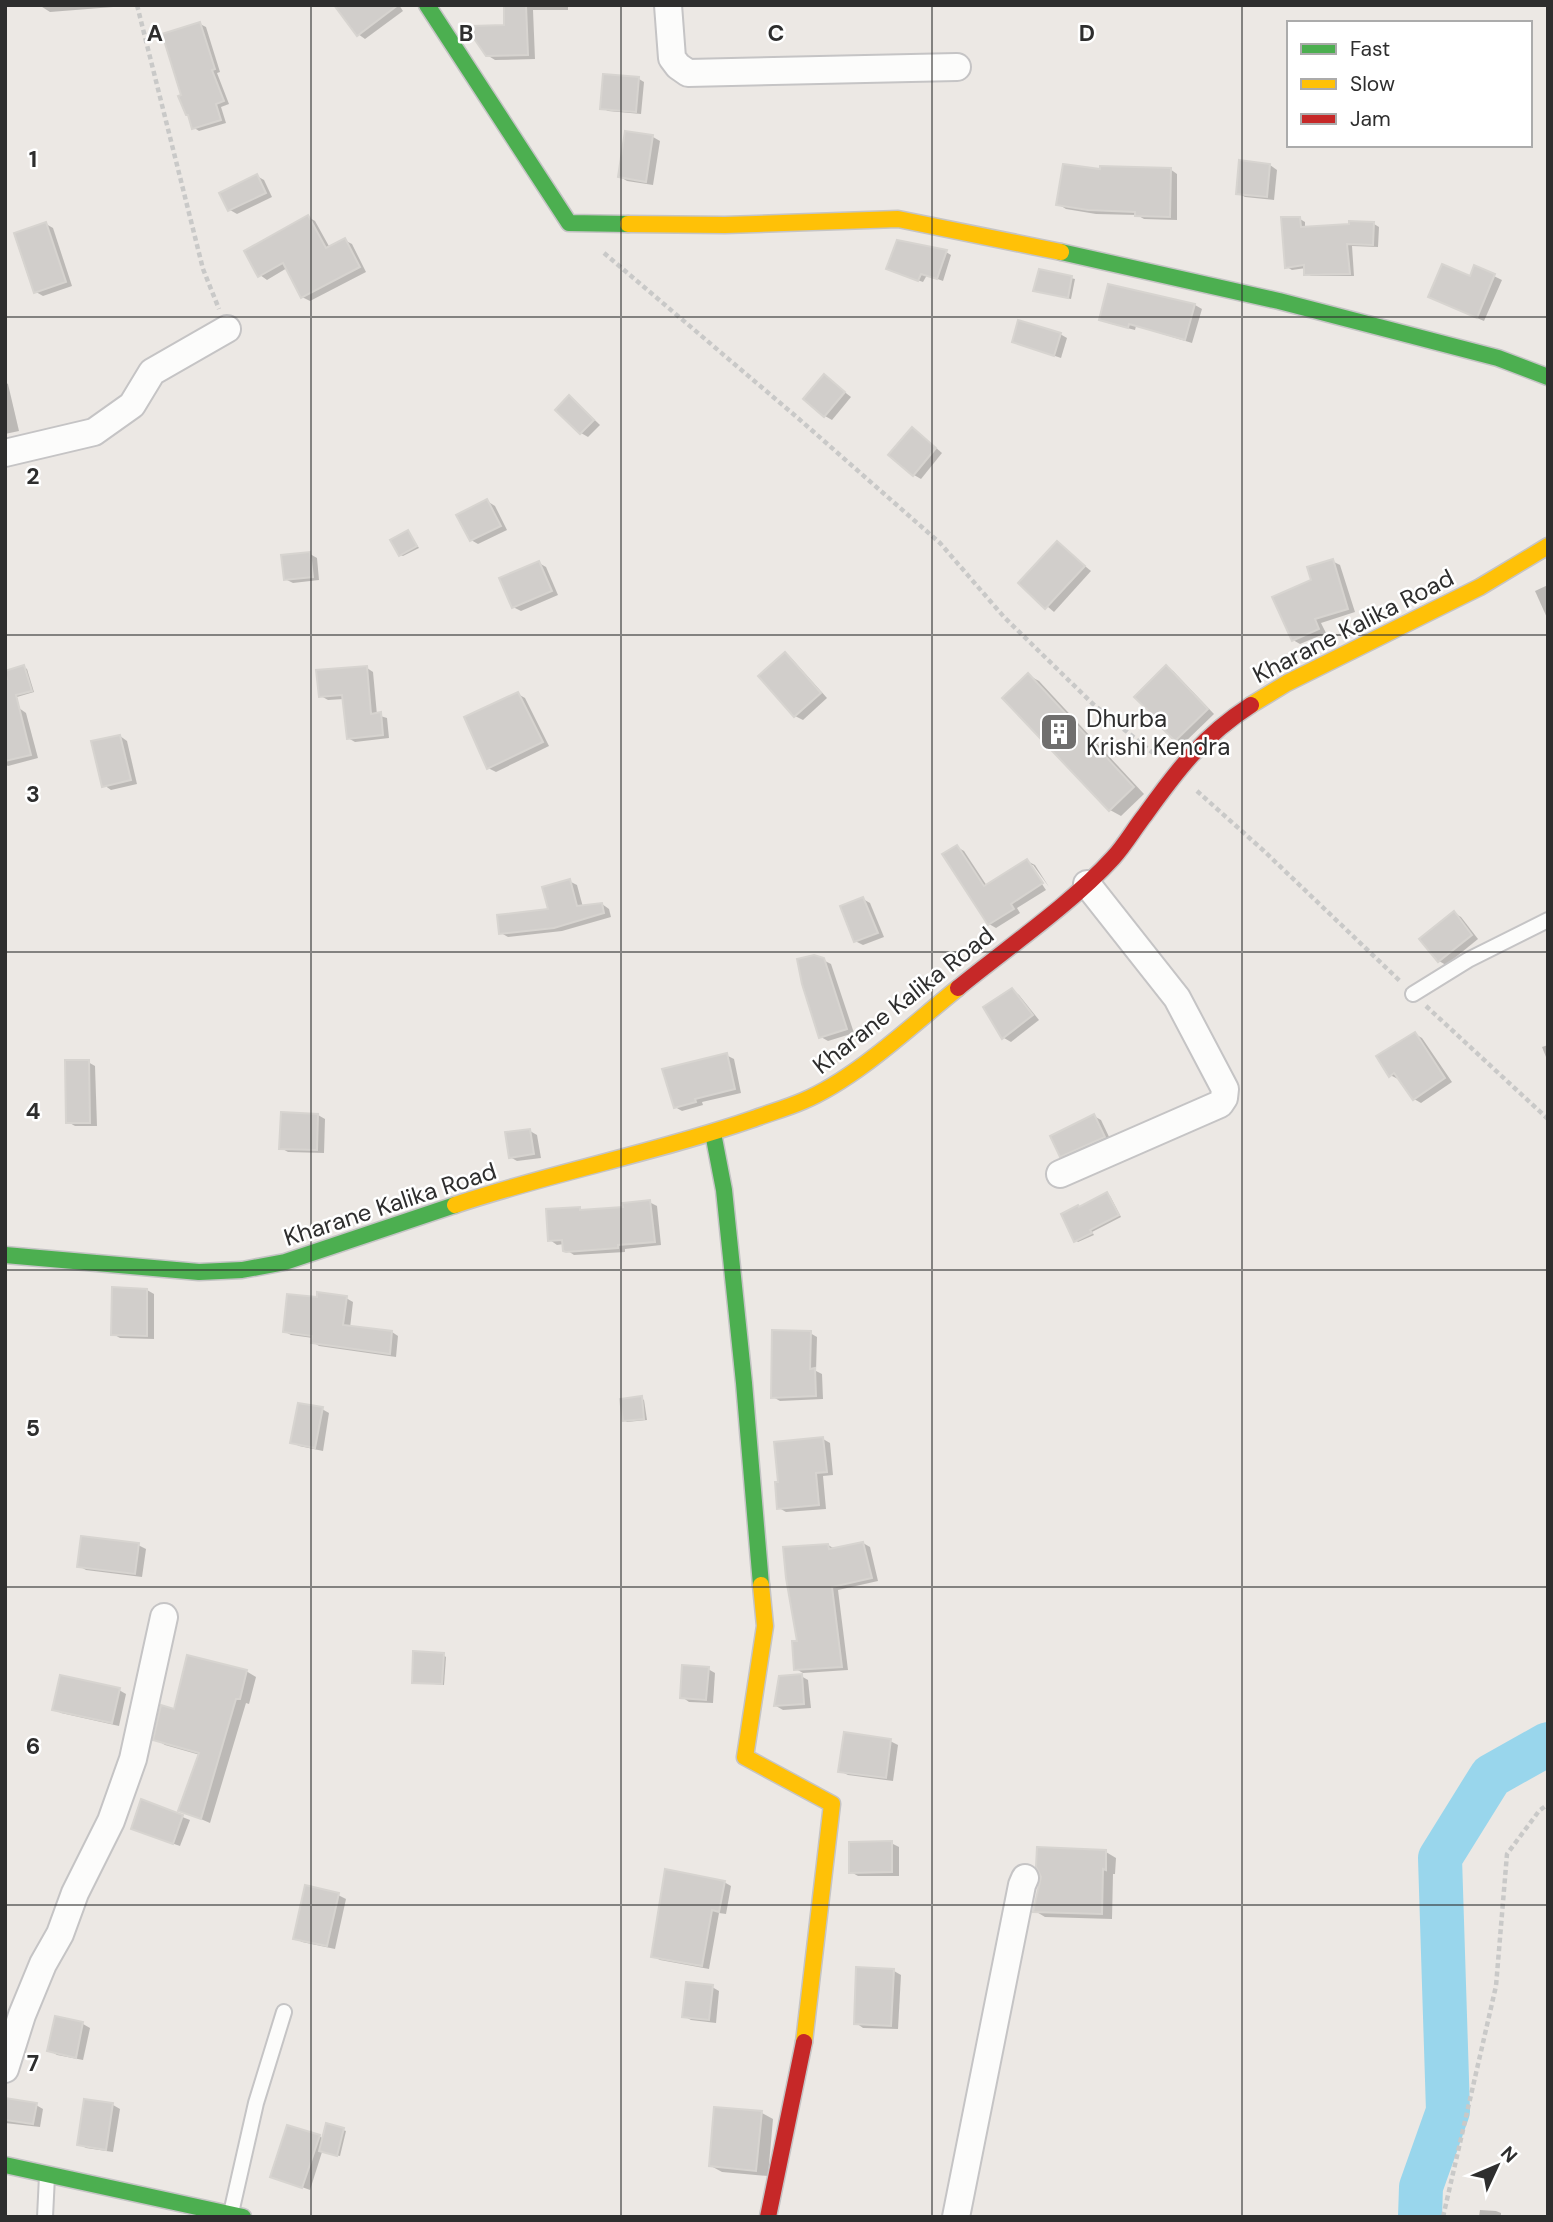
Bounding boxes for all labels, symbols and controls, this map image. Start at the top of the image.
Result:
text: A [147,18,163,48]
text: B [459,18,473,48]
text: C [768,18,784,48]
text: D [1079,18,1095,48]
legend [1287,21,1532,147]
text: Fast [1350,35,1390,63]
text: Slow [1350,70,1395,98]
text: Jam [1350,105,1391,133]
text: 1 [29,144,37,174]
text: 2 [26,461,40,491]
street label: Kharane Kalika Road [1247,562,1459,690]
place label: Dhurba Krishi Kendra [1086,703,1230,762]
building icon: Dhurba Krishi Kendra [1038,711,1080,753]
text: 3 [26,779,40,809]
street label: Kharane Kalika Road [806,920,1000,1080]
text: 4 [26,1096,41,1126]
street label: Kharane Kalika Road [280,1155,500,1253]
text: 5 [26,1413,40,1443]
text: 6 [26,1731,40,1761]
text: 7 [27,2048,39,2078]
north arrow [1462,2131,1532,2201]
text: N [1495,2141,1523,2168]

